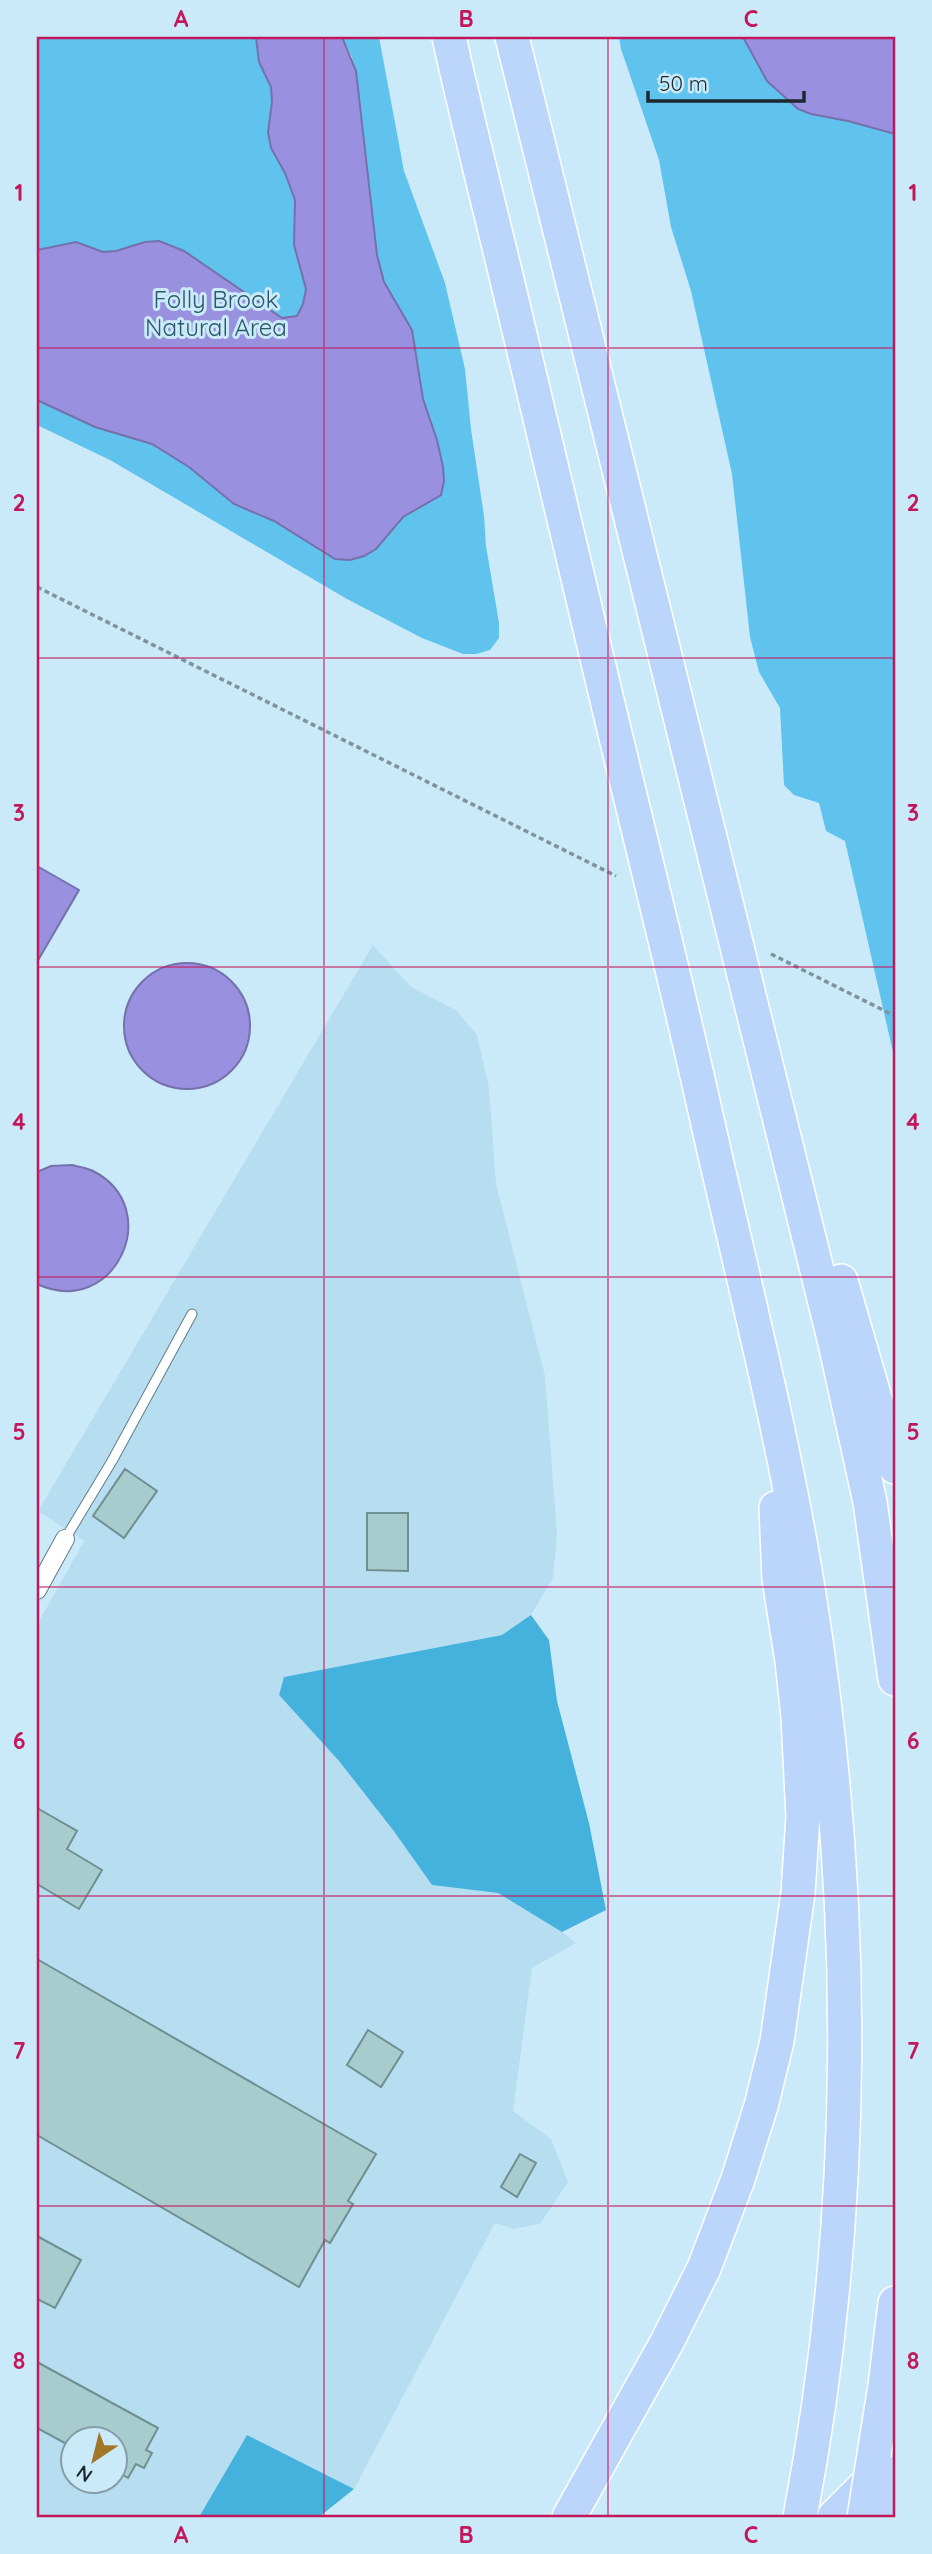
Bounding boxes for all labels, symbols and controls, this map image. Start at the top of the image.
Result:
text: A [174,4,189,33]
text: B [458,4,474,33]
text: C [744,4,758,33]
scale bar [648,60,804,104]
text: 50 m [659,70,708,96]
text: 1 [15,178,23,207]
text: 1 [909,178,917,207]
park label: Folly Brook Natural Area [145,284,287,342]
text: 2 [12,488,26,517]
text: 2 [906,488,920,517]
text: 3 [13,798,25,827]
text: 3 [907,798,919,827]
text: 4 [12,1107,26,1136]
text: 4 [906,1107,920,1136]
text: 5 [12,1417,26,1446]
text: 5 [906,1417,920,1446]
text: 6 [13,1726,25,1755]
text: 6 [907,1726,919,1755]
text: 7 [13,2036,26,2065]
text: 7 [907,2036,920,2065]
text: 8 [13,2346,25,2375]
text: 8 [907,2346,919,2375]
north arrow [60,2424,130,2494]
text: N [72,2460,97,2488]
text: A [174,2520,189,2549]
text: B [458,2520,474,2549]
text: C [744,2520,758,2549]

